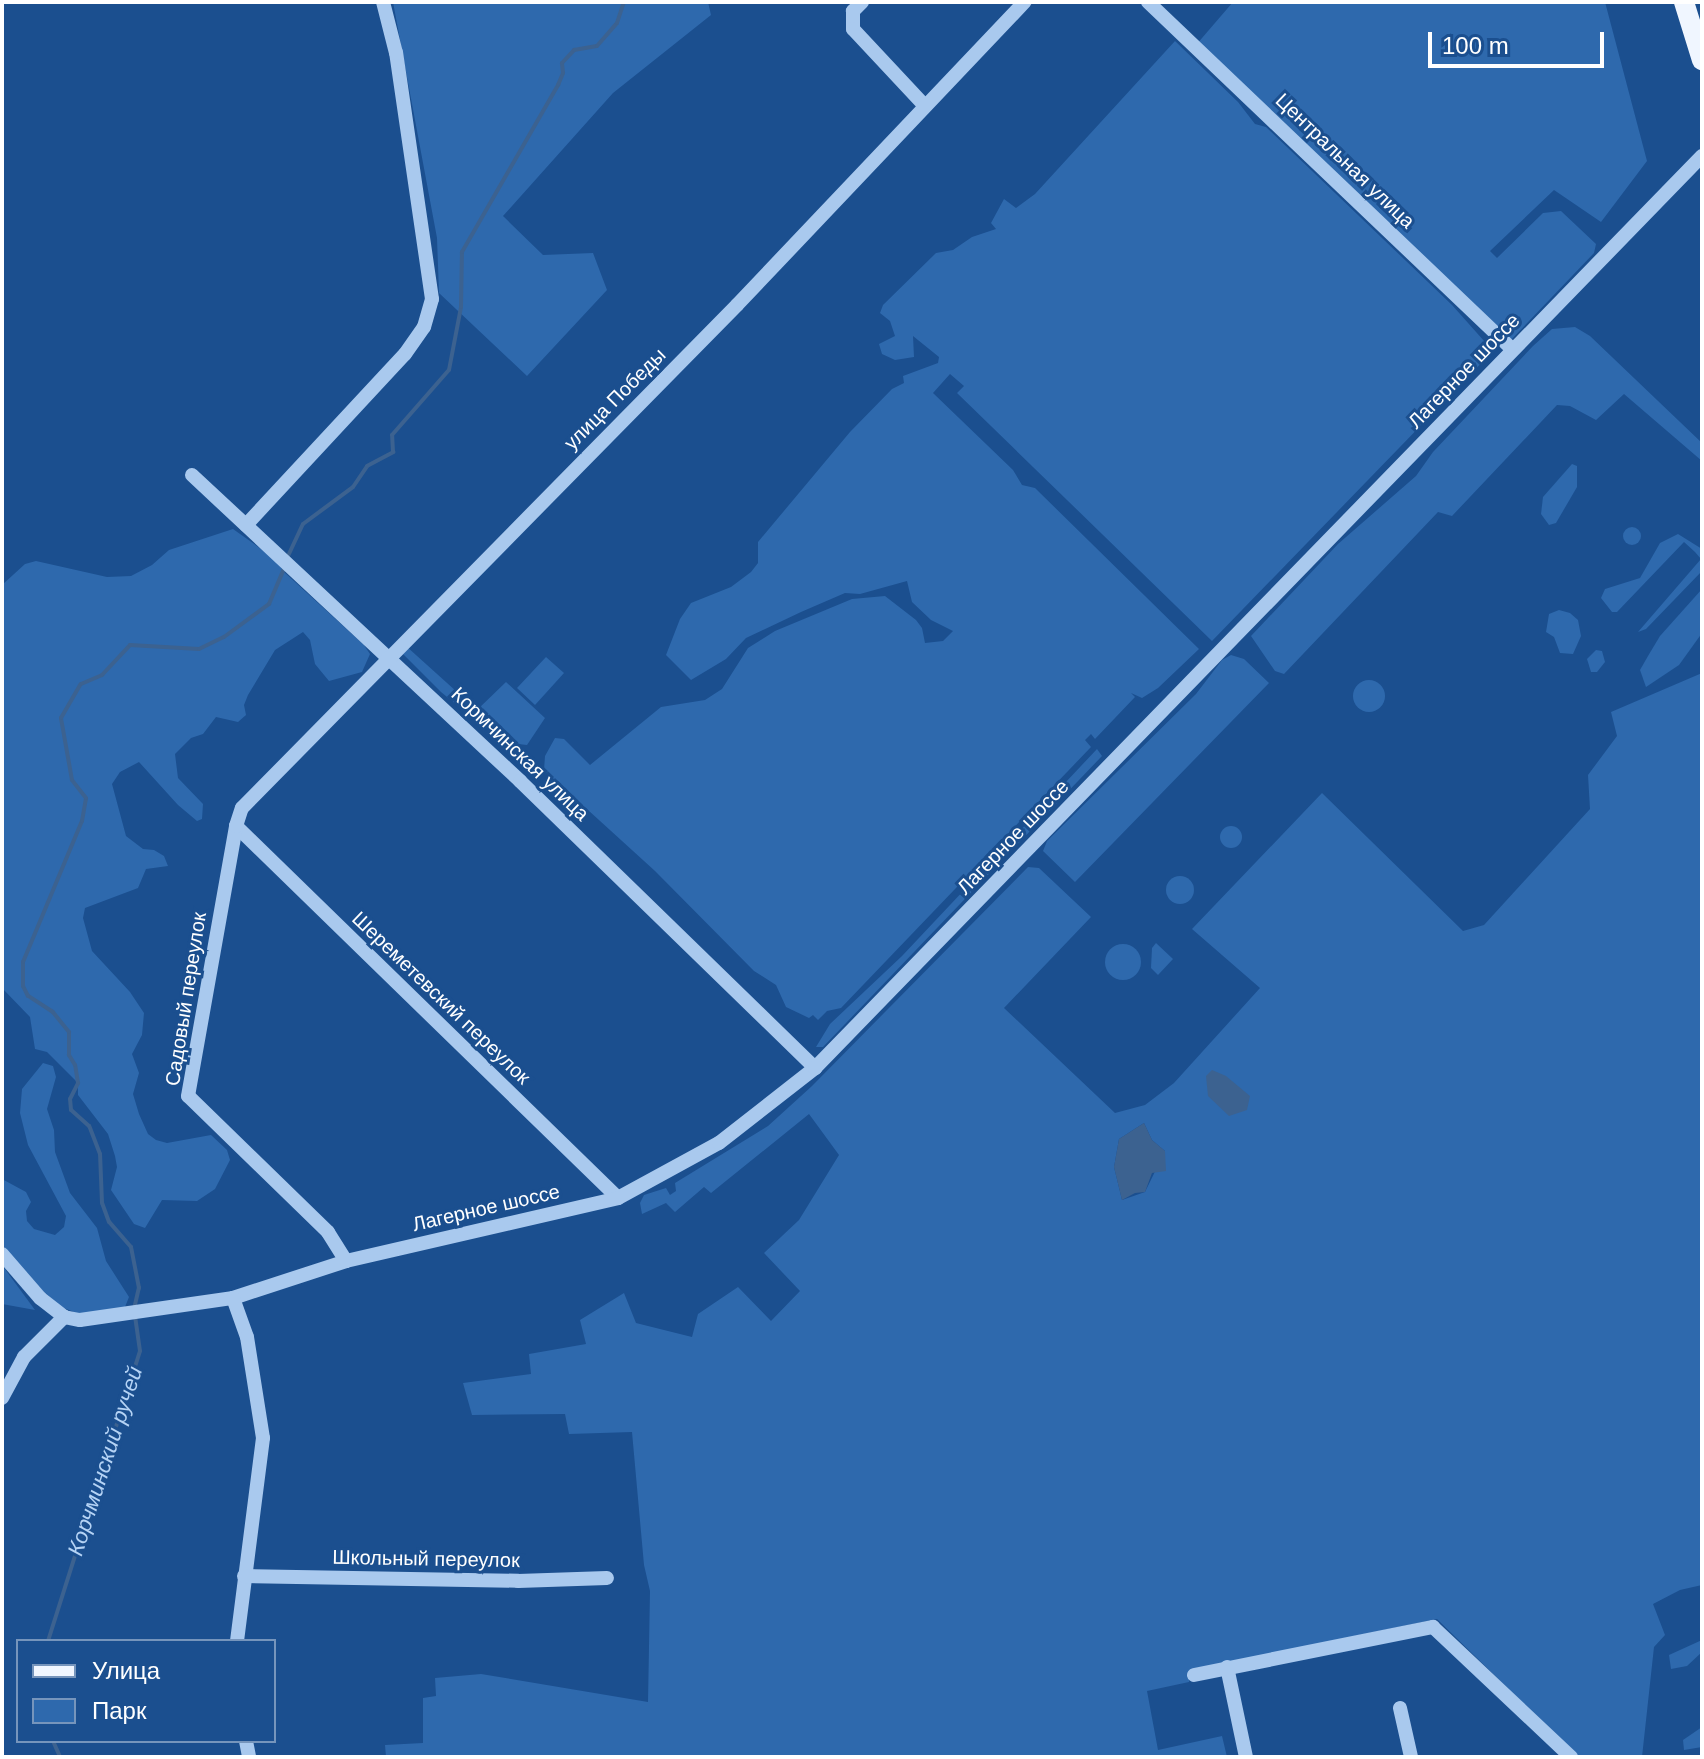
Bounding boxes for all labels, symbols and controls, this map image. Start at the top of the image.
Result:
scale bar [1432,16,1608,66]
text: 100 m [1442,32,1509,59]
street label: Центральная улица [1270,88,1420,234]
street label: Лагерное шоссе [1403,309,1525,433]
street label: улица Победы [559,343,671,455]
street label: Кормчинская улица [446,682,594,826]
street label: Лагерное шоссе [952,775,1074,899]
street label: Шереметевский переулок [347,907,535,1089]
street label: Садовый переулок [160,910,212,1088]
street label: Лагерное шоссе [410,1179,562,1237]
water label: Корчминский ручей [62,1363,148,1559]
street label: Школьный переулок [332,1545,520,1573]
legend [16,1639,276,1743]
text: Улица [92,1657,160,1684]
text: Парк [92,1697,146,1724]

